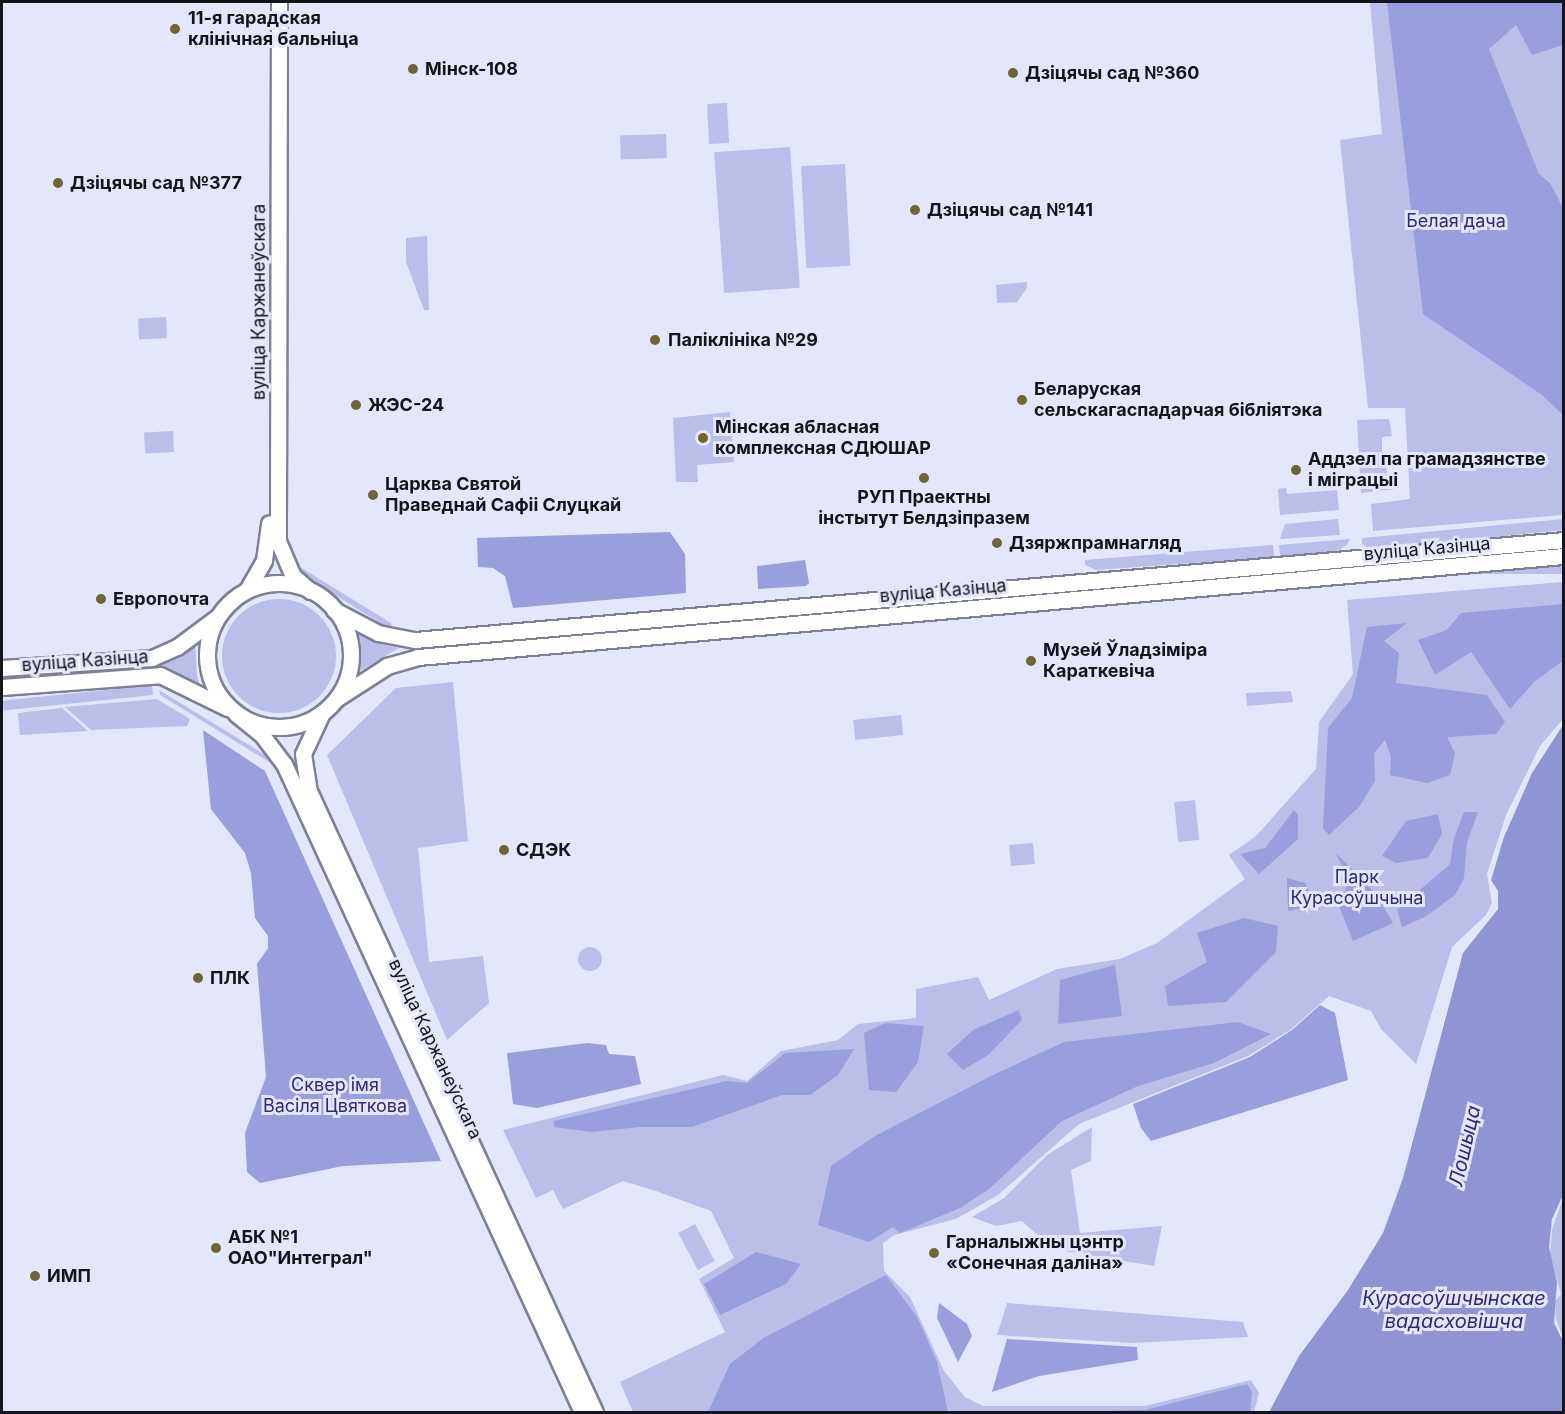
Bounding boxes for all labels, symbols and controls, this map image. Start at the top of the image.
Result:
place label: 11-я гарадская клінічная бальніца [188,8,359,50]
marker: 11-я гарадская клінічная бальніца [166,20,184,38]
place label: Мінск-108 [425,58,518,80]
marker: Мінск-108 [406,62,420,76]
place label: Дзіцячы сад №360 [1025,62,1199,84]
marker: Дзіцячы сад №360 [1006,66,1020,80]
place label: Дзіцячы сад №377 [70,172,242,194]
marker: Дзіцячы сад №377 [51,176,65,190]
place label: Дзіцячы сад №141 [927,199,1093,221]
marker: Дзіцячы сад №141 [908,203,922,217]
street label: вуліца Каржанеўскага [248,204,270,400]
park label: Белая дача [1406,210,1506,232]
place label: Паліклініка №29 [668,329,818,351]
marker: Паліклініка №29 [646,331,664,349]
place label: Беларуская сельскагаспадарчая бібліятэка [1034,379,1322,422]
marker: Беларуская сельскагаспадарчая бібліятэка [1015,393,1029,407]
place label: ЖЭС-24 [368,394,444,416]
marker: ЖЭС-24 [349,398,363,412]
place label: Мінская абласная комплексная СДЮШАР [715,417,931,460]
marker: Мінская абласная комплексная СДЮШАР [696,431,710,445]
place label: Аддзел па грамадзянстве і міграцыі [1308,449,1546,492]
marker: Аддзел па грамадзянстве і міграцыі [1289,463,1303,477]
marker: РУП Праектны інстытут Белдзіпразем [917,471,931,485]
place label: Царква Святой Праведнай Сафіі Слуцкай [385,474,621,516]
place label: РУП Праектны інстытут Белдзіпразем [818,487,1030,530]
marker: Царква Святой Праведнай Сафіі Слуцкай [366,488,380,502]
place label: Дзяржпрамнагляд [1009,532,1182,554]
street label: вуліца Казінца [1363,533,1491,565]
marker: Дзяржпрамнагляд [990,536,1004,550]
street label: вуліца Казінца [879,575,1007,607]
place label: Европочта [113,588,209,610]
marker: Европочта [94,592,108,606]
place label: Музей Ўладзіміра Караткевіча [1043,640,1208,682]
street label: вуліца Казінца [21,646,149,676]
marker: Музей Ўладзіміра Караткевіча [1024,654,1038,668]
place label: СДЭК [516,839,571,861]
marker: СДЭК [497,843,511,857]
park label: Парк Курасоўшчына [1291,867,1423,910]
street label: вуліца Каржанеўскага [384,955,486,1143]
place label: ПЛК [210,967,250,989]
marker: ПЛК [191,971,205,985]
park label: Сквер імя Васіля Цвяткова [263,1075,407,1118]
water label: Лошыца [1444,1103,1486,1189]
place label: АБК №1 ОАО"Интеграл" [228,1227,373,1270]
place label: Гарналыжны цэнтр «Сонечная даліна» [946,1232,1124,1274]
marker: АБК №1 ОАО"Интеграл" [209,1241,223,1255]
marker: Гарналыжны цэнтр «Сонечная даліна» [927,1246,941,1260]
place label: ИМП [47,1265,91,1287]
marker: ИМП [28,1269,42,1283]
water label: Курасоўшчынскае вадасховішча [1362,1287,1546,1334]

